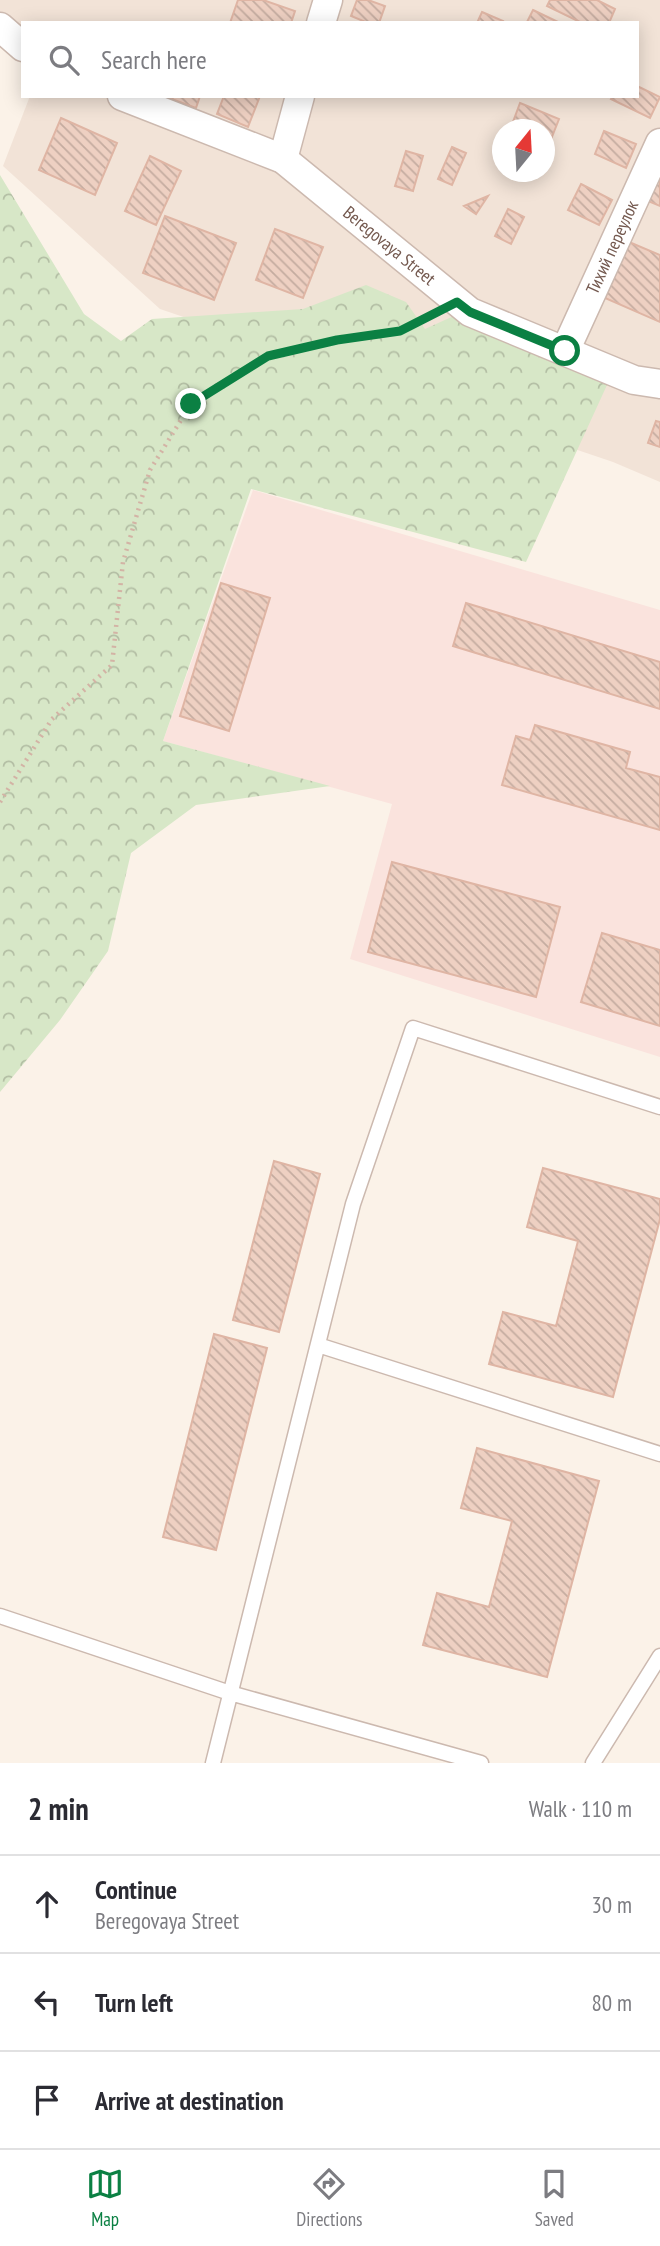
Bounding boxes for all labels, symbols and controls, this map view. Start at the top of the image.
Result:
search box [21,21,639,98]
icon: search [45,41,83,79]
text: Search here [101,43,207,76]
north arrow [492,119,555,182]
street label: Тихий переулок [581,197,643,297]
street label: Beregovaya Street [338,201,440,290]
route start [549,335,580,366]
route end [175,388,206,419]
text: 2 min [28,1789,89,1828]
text: Walk · 110 m [529,1794,632,1823]
text: Continue [95,1873,177,1906]
icon: ahead [28,1885,66,1923]
text: 30 m [591,1890,632,1919]
text: Beregovaya Street [95,1906,239,1935]
icon: left [28,1983,66,2021]
text: Turn left [95,1986,173,2019]
text: 80 m [591,1988,632,2017]
icon: arrive [28,2081,66,2119]
text: Arrive at destination [95,2084,284,2117]
tab: Map [86,2165,124,2231]
tab: Directions [296,2165,362,2231]
tab: Saved [535,2165,574,2231]

